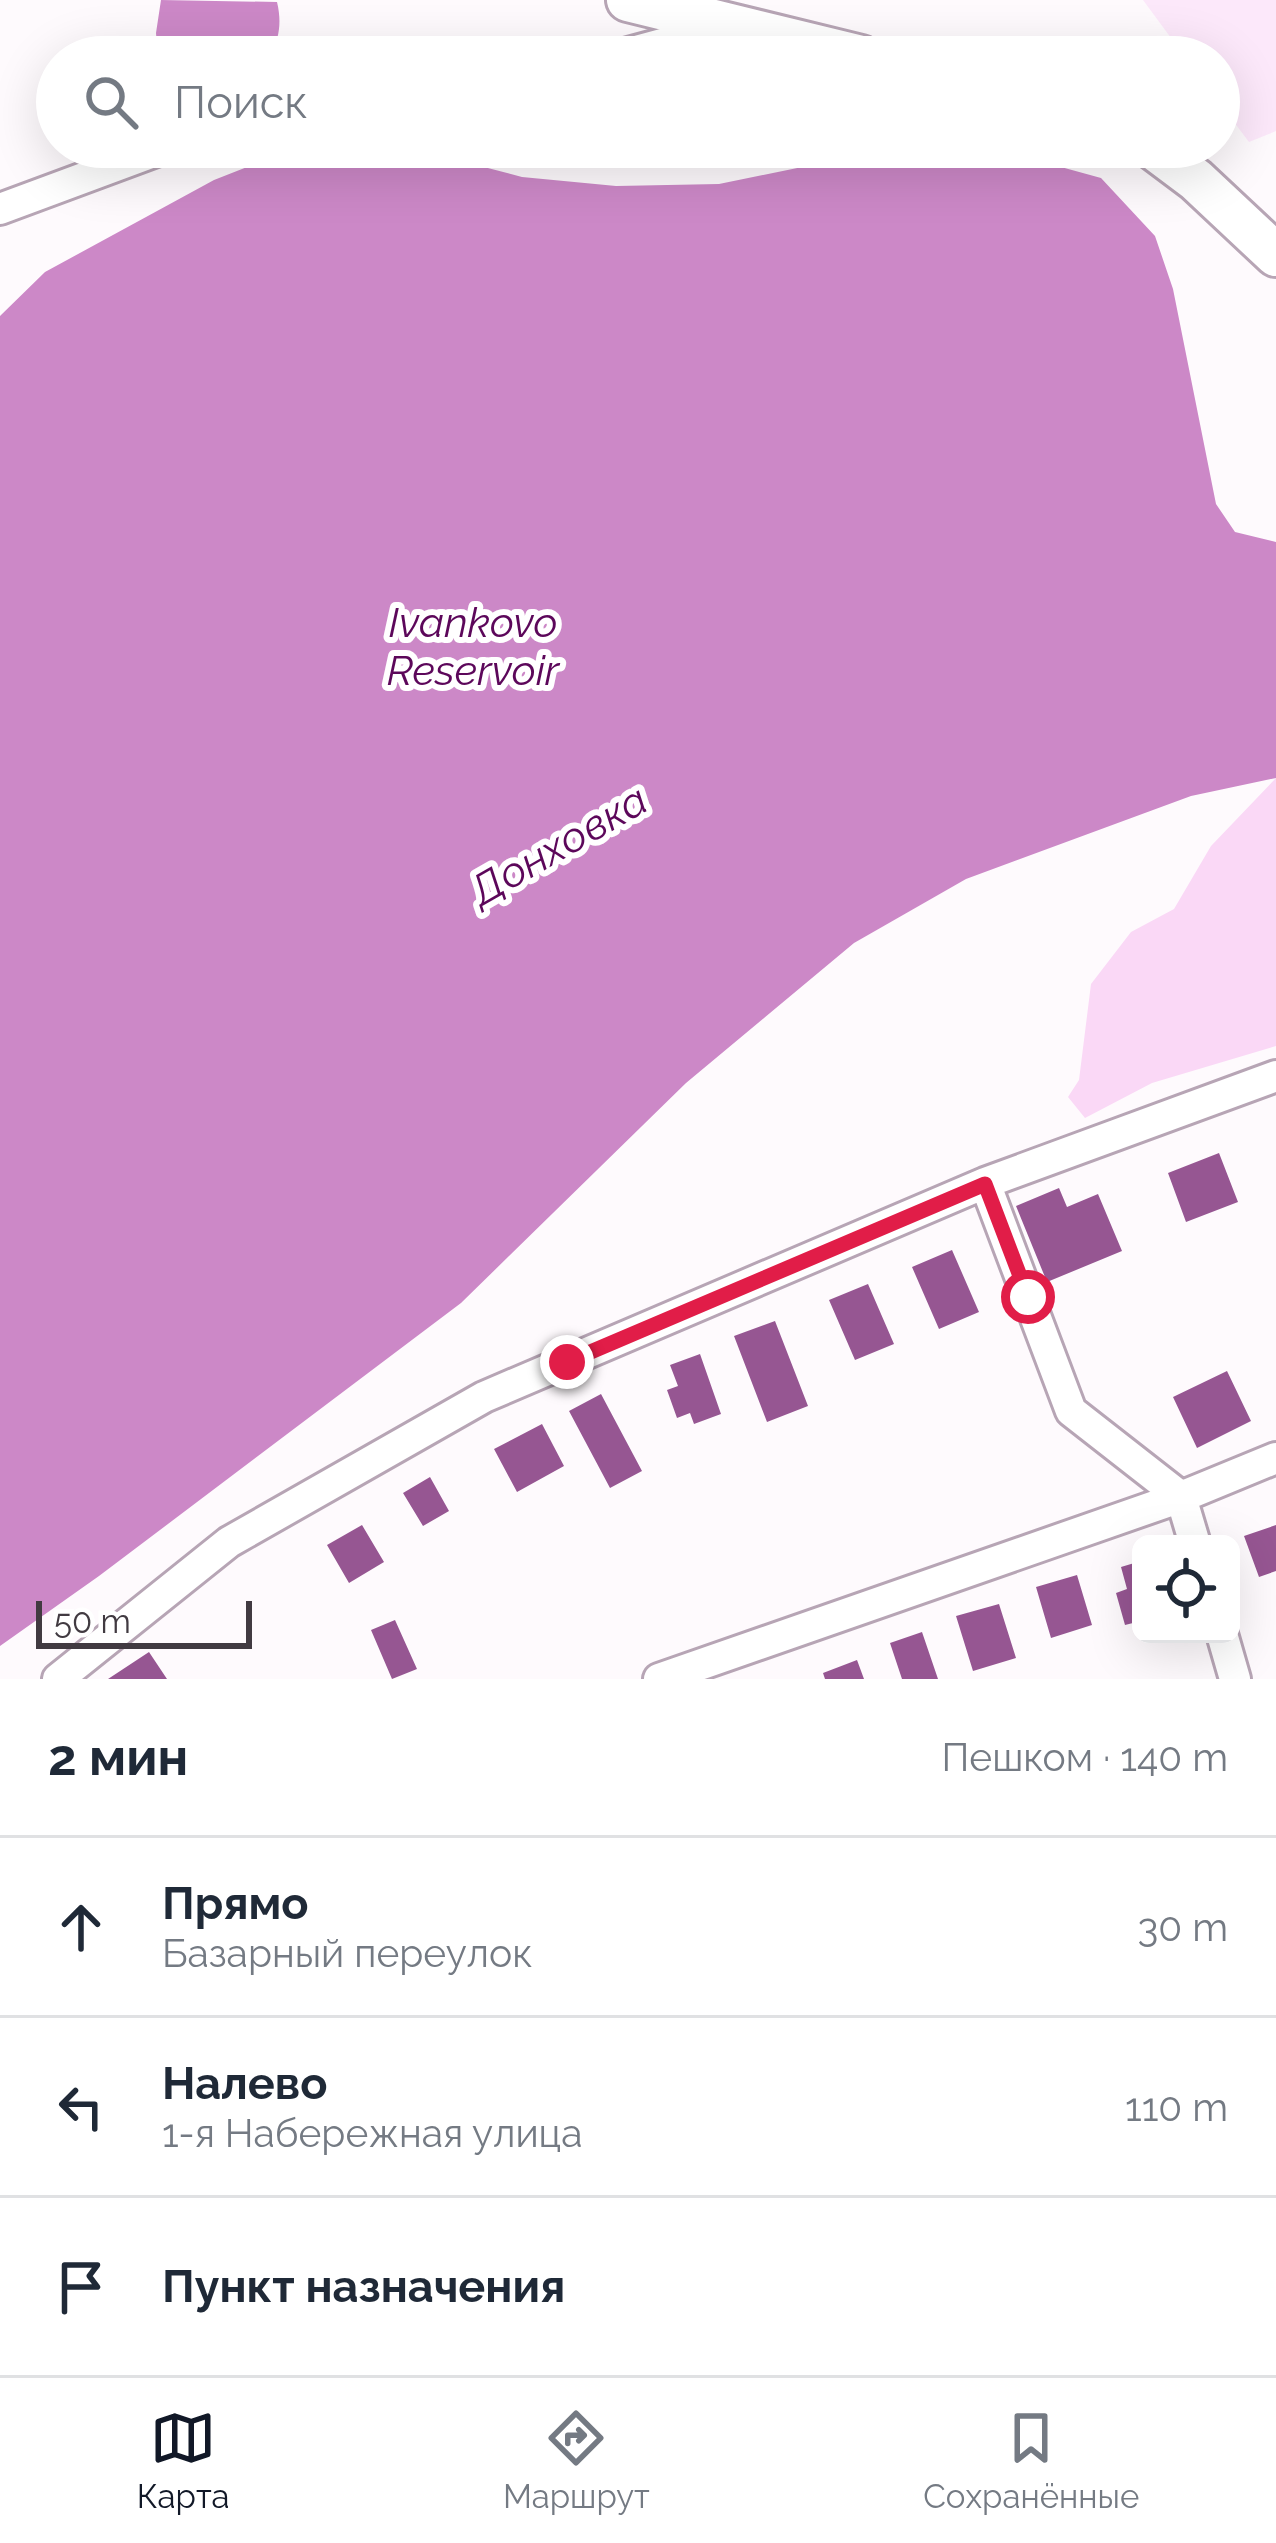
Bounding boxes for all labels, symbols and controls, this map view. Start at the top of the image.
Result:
search box [36,36,1240,168]
icon: search [78,69,144,135]
text: Поиск [174,76,308,129]
water label: Ivankovo Reservoir [387,598,561,695]
water label: Донховка [459,775,656,917]
route start [1001,1270,1055,1324]
route end [540,1335,594,1389]
map controls [1132,1535,1240,1643]
button: locate [1132,1535,1240,1643]
scale bar [36,1595,252,1648]
text: 50 m [54,1602,131,1641]
text: 2 мин [48,1727,188,1787]
text: Пешком · 140 m [941,1734,1228,1780]
text: Прямо [162,1877,309,1930]
icon: ahead [48,1894,114,1960]
text: 30 m [1138,1904,1228,1950]
text: Базарный переулок [162,1930,532,1976]
text: Налево [162,2057,328,2110]
icon: left [48,2074,114,2140]
text: 110 m [1125,2084,1228,2130]
text: 1-я Набережная улица [162,2110,582,2156]
icon: arrive [48,2254,114,2320]
text: Пункт назначения [162,2260,565,2313]
tab: Карта [137,2405,230,2516]
tab: Маршрут [503,2405,650,2516]
tab: Сохранённые [923,2405,1139,2516]

